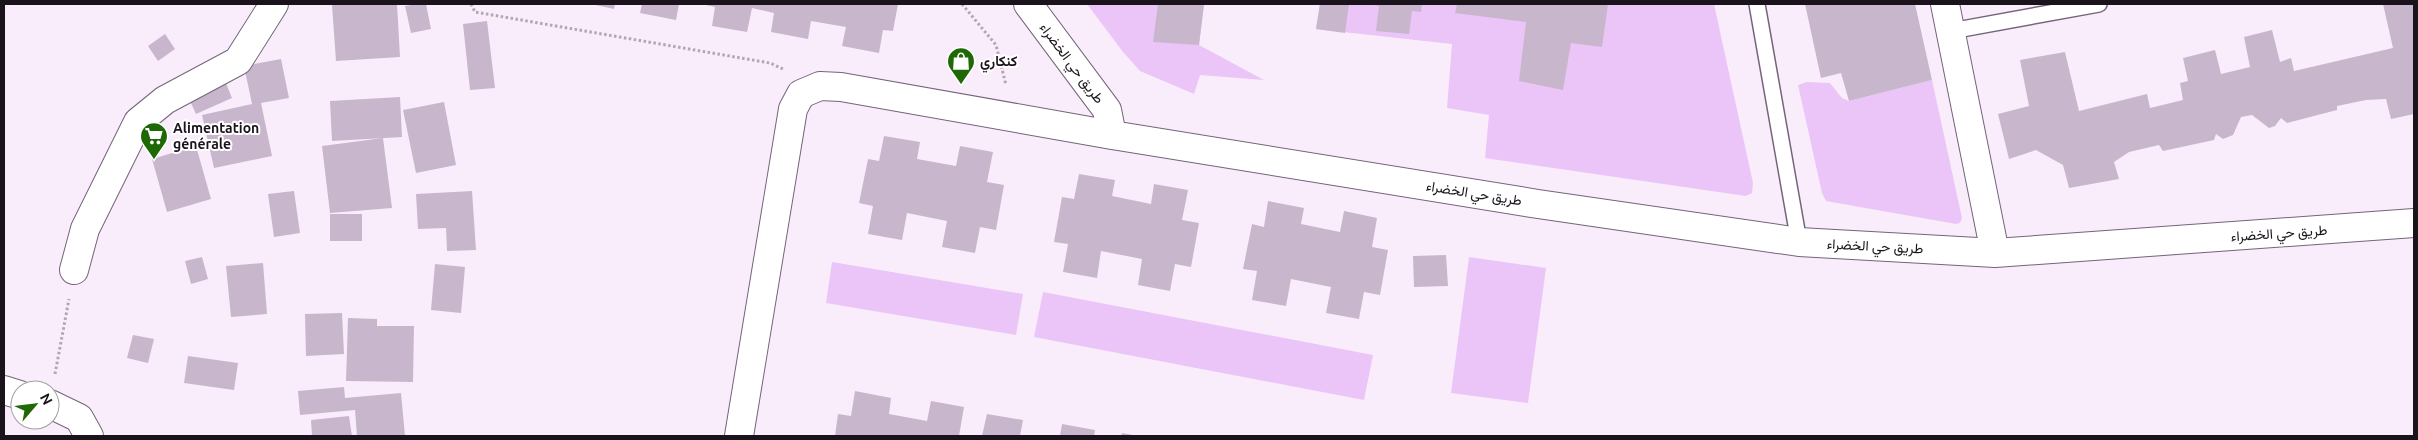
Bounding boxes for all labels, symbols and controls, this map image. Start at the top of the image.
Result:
street label: طريق حي الخضراء [1033,20,1108,109]
shop icon: كنكاري [946,46,976,85]
place label: كنكاري [980,53,1017,73]
place label: Alimentation générale [173,120,259,152]
supermarket icon: Alimentation générale [139,121,169,160]
street label: طريق حي الخضراء [1424,178,1523,212]
street label: طريق حي الخضراء [2230,222,2328,248]
street label: طريق حي الخضراء [1826,235,1924,261]
north arrow [10,380,60,430]
text: N [37,391,56,407]

